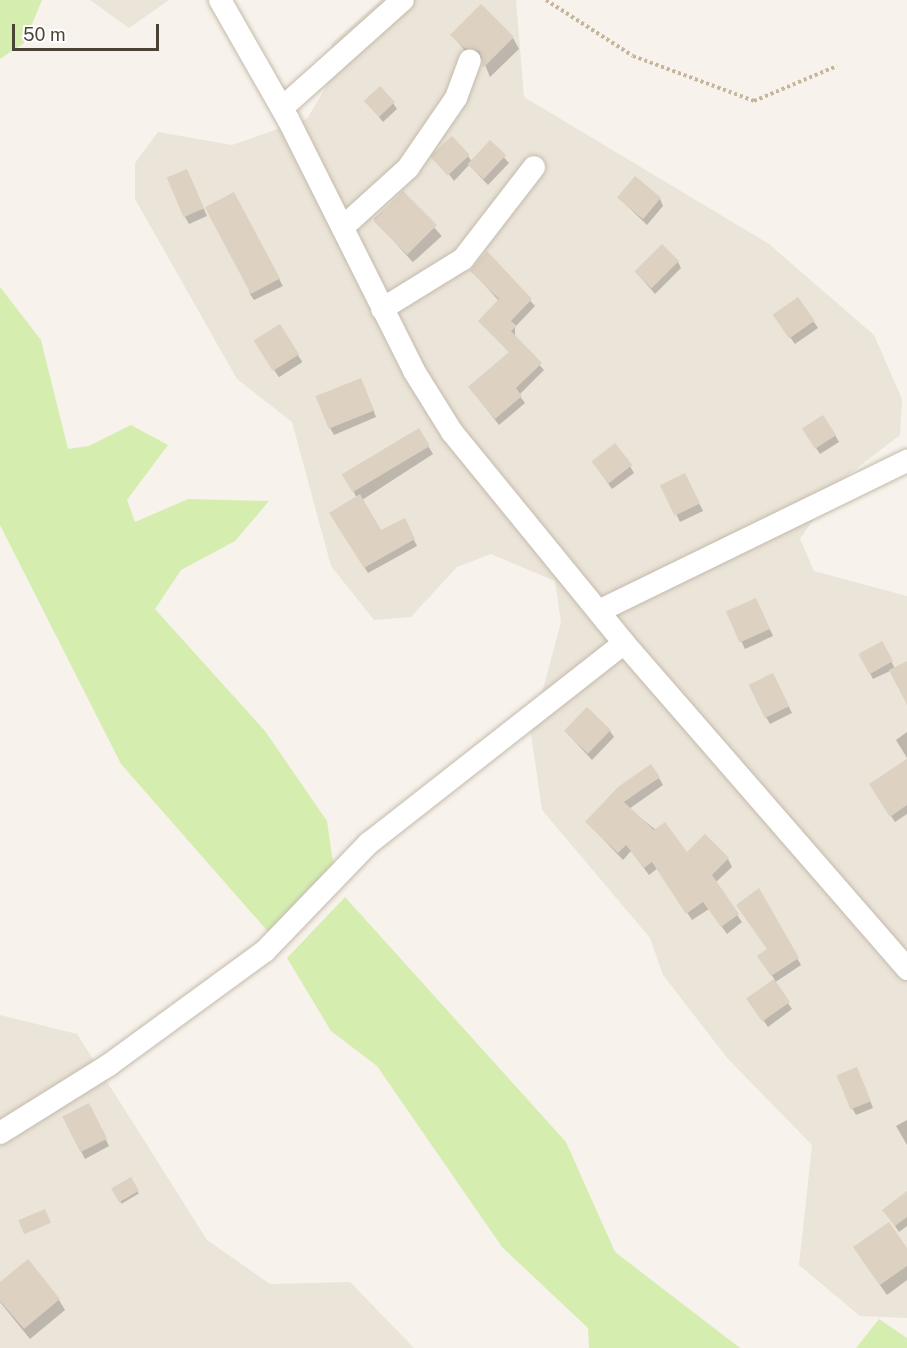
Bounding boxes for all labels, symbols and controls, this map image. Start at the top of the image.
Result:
scale bar [15,12,162,50]
text: 50 m [23,24,66,45]

